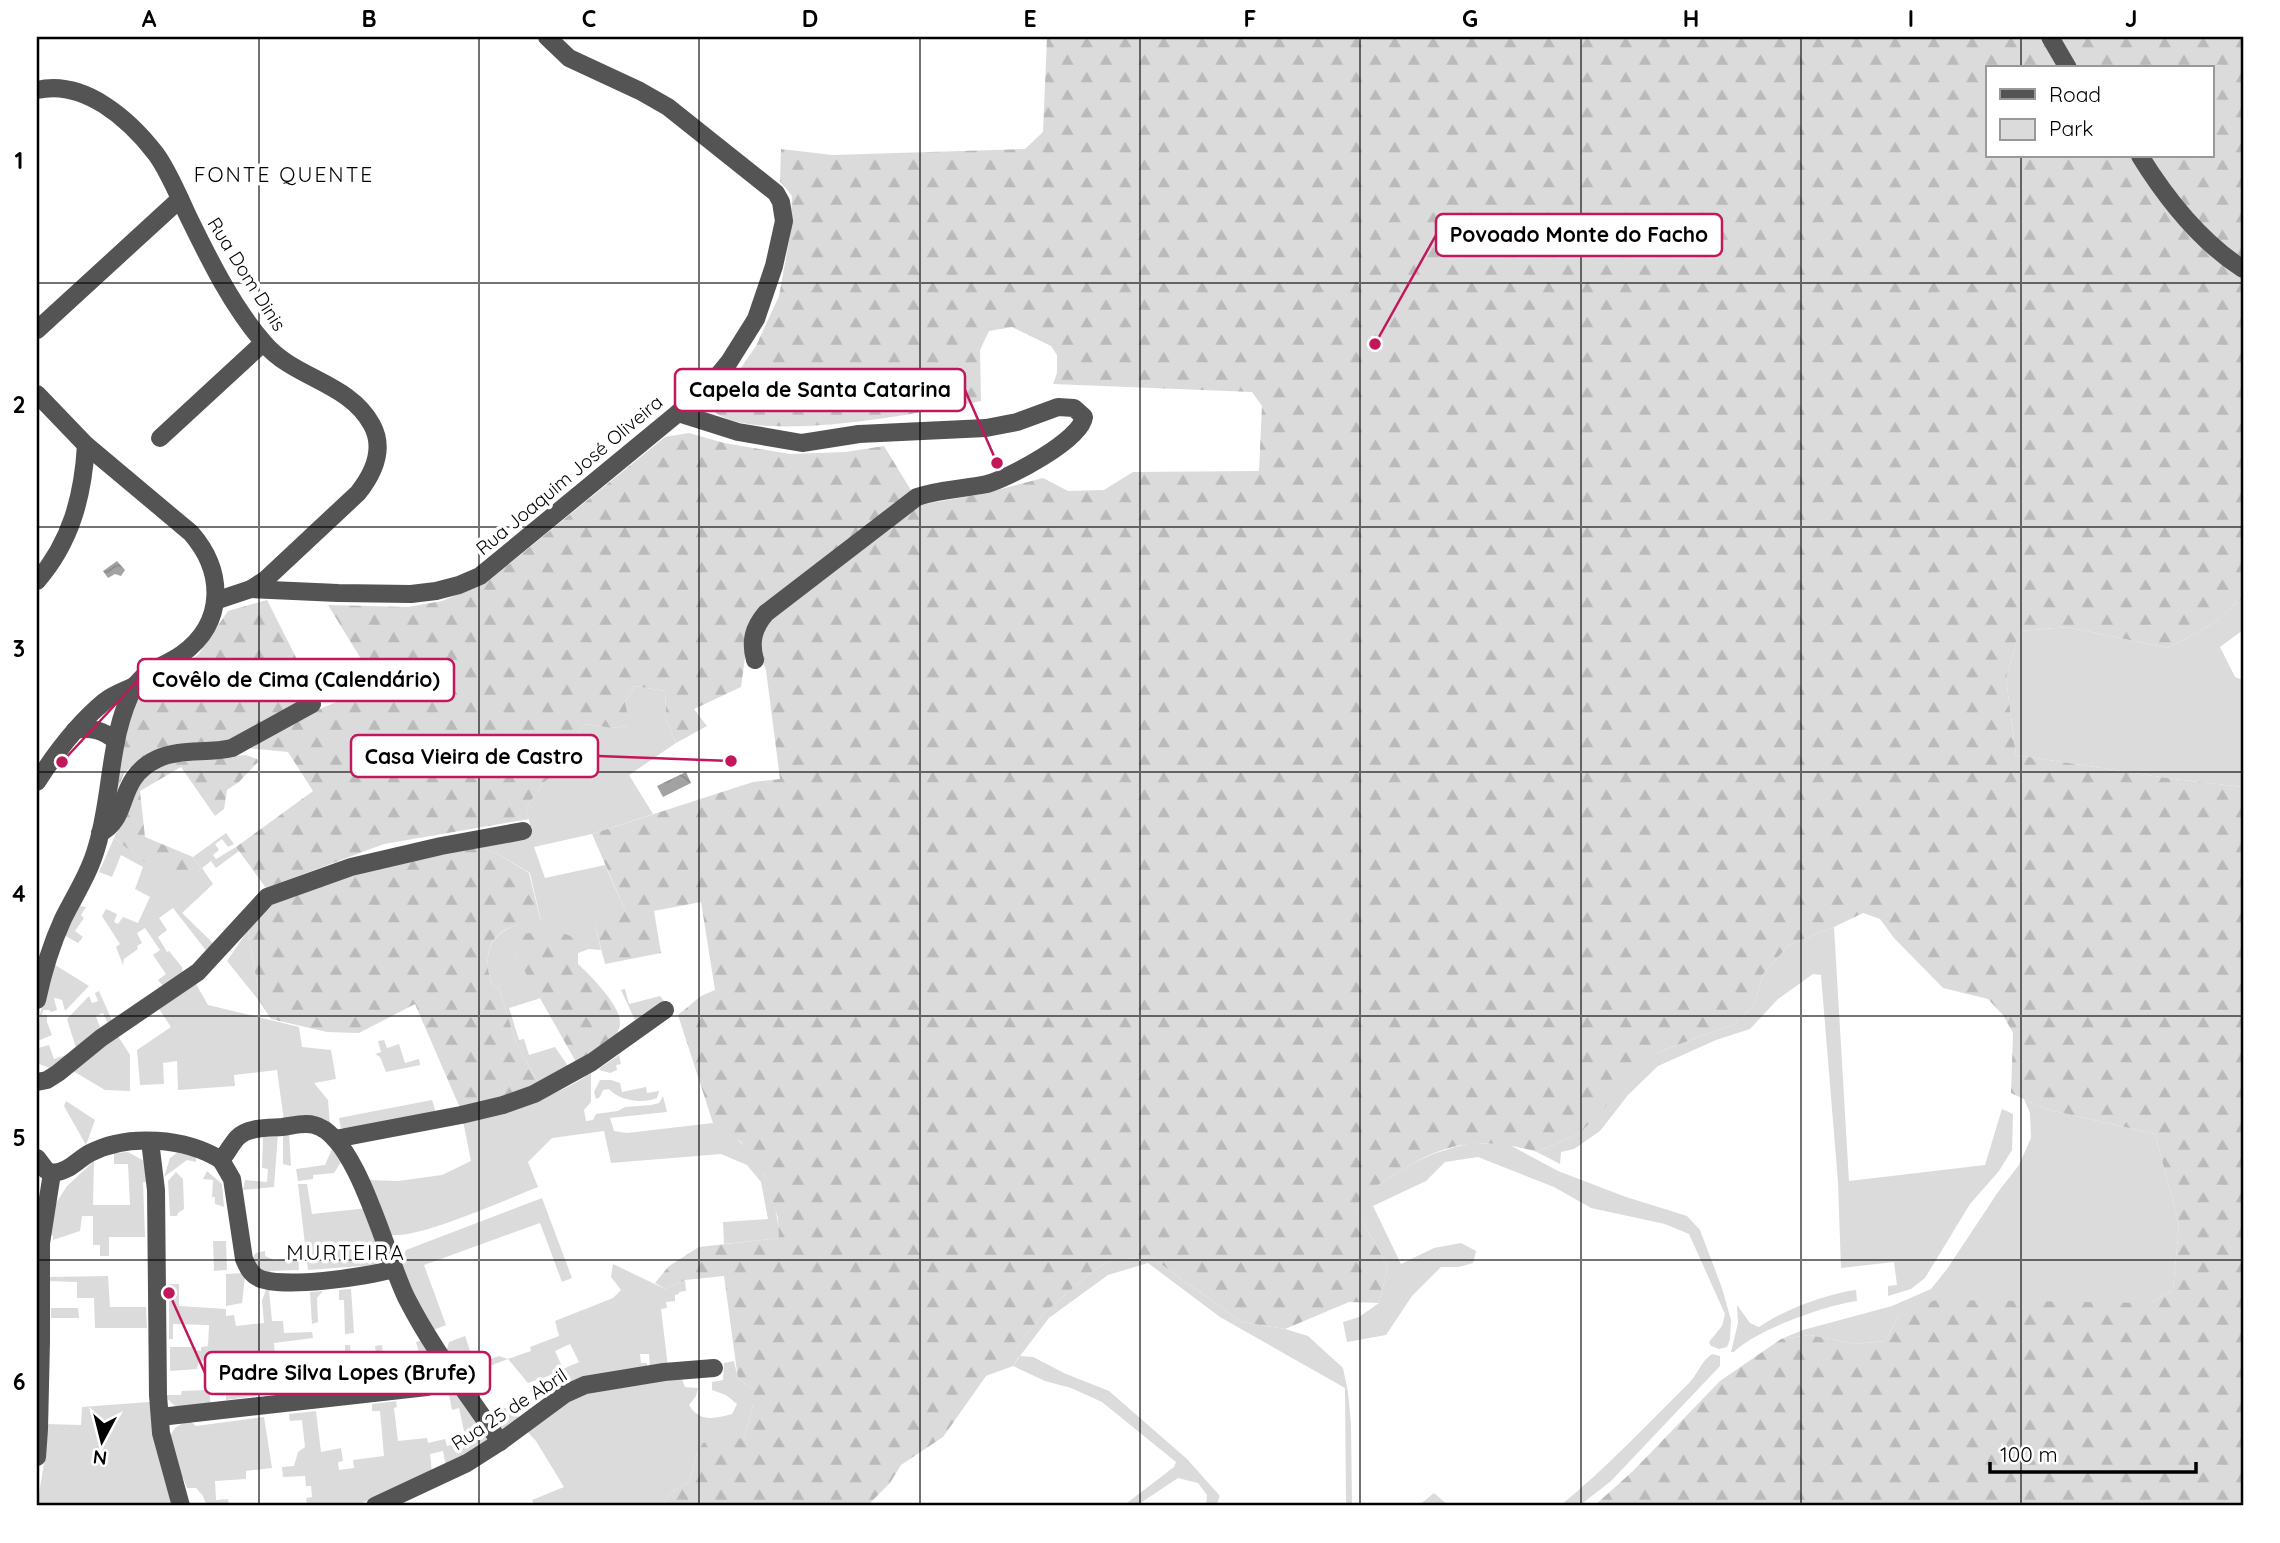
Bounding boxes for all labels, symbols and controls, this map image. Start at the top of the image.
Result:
text: A [142,4,157,33]
text: B [361,4,377,33]
text: C [582,4,596,33]
text: D [802,4,818,33]
text: E [1023,4,1037,33]
text: F [1244,4,1256,33]
text: G [1462,4,1478,33]
text: H [1683,4,1699,33]
text: I [1908,4,1914,33]
text: J [2125,4,2137,33]
legend [1986,66,2214,158]
text: Road [2049,81,2101,107]
text: Park [2049,115,2093,141]
text: 1 [15,146,23,175]
district label: FONTE QUENTE [194,161,374,187]
street label: Rua Dom Dinis [202,213,292,335]
callout: Povoado Monte do Facho [1436,214,1722,256]
text: Povoado Monte do Facho [1450,221,1708,247]
callout: Capela de Santa Catarina [675,369,965,411]
text: Capela de Santa Catarina [689,376,951,402]
text: 2 [12,390,26,419]
street label: Rua Joaquim José Oliveira [471,390,667,560]
text: 3 [13,634,25,663]
callout: Covêlo de Cima (Calendário) [138,659,454,701]
text: Covêlo de Cima (Calendário) [152,666,440,692]
callout: Casa Vieira de Castro [351,735,598,777]
text: Casa Vieira de Castro [365,743,583,769]
text: 4 [12,879,26,908]
text: 5 [12,1123,26,1152]
district label: MURTEIRA [286,1239,406,1265]
callout: Padre Silva Lopes (Brufe) [205,1352,490,1394]
text: Padre Silva Lopes (Brufe) [219,1359,475,1385]
street label: Rua 25 de Abril [447,1363,571,1455]
text: 6 [13,1367,25,1396]
north arrow [66,1406,136,1476]
scale bar [1990,1431,2196,1475]
text: 100 m [2000,1441,2058,1467]
text: N [92,1445,108,1471]

